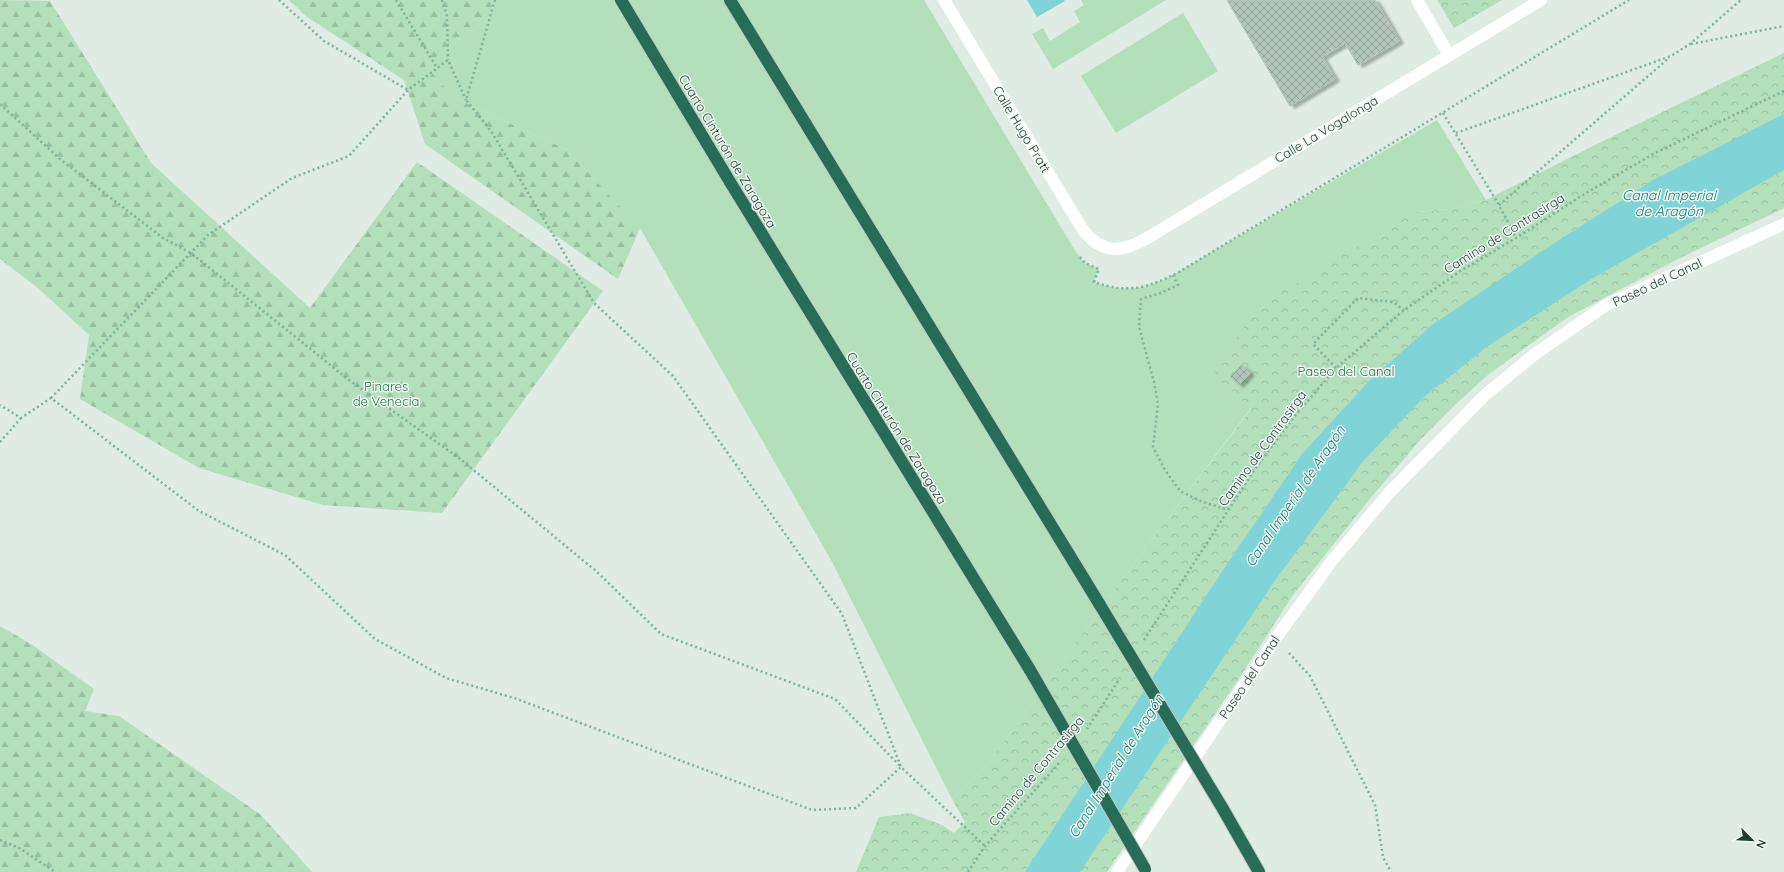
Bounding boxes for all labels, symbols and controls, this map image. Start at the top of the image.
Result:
street label: Cuarto Cinturón de Zaragoza [676,71,780,231]
street label: Calle Hugo Pratt [990,83,1054,175]
street label: Calle La Vogalonga [1271,92,1381,166]
water label: Canal Imperial de Aragón [1622,186,1718,220]
street label: Camino de Contrasirga [1441,189,1567,277]
street label: Paseo del Canal [1610,254,1704,310]
street label: Cuarto Cinturón de Zaragoza [843,349,951,507]
park label: Paseo del Canal [1298,363,1394,379]
park label: Pinares de Venecia [353,378,419,409]
street label: Camino de Contrasirga [1215,387,1309,509]
water label: Canal Imperial de Aragón [1241,421,1349,570]
street label: Paseo del Canal [1215,632,1283,722]
water label: Canal Imperial de Aragón [1064,690,1168,841]
street label: Camino de Contrasirga [985,713,1087,829]
north arrow [1732,820,1772,860]
text: N [1753,838,1769,851]

